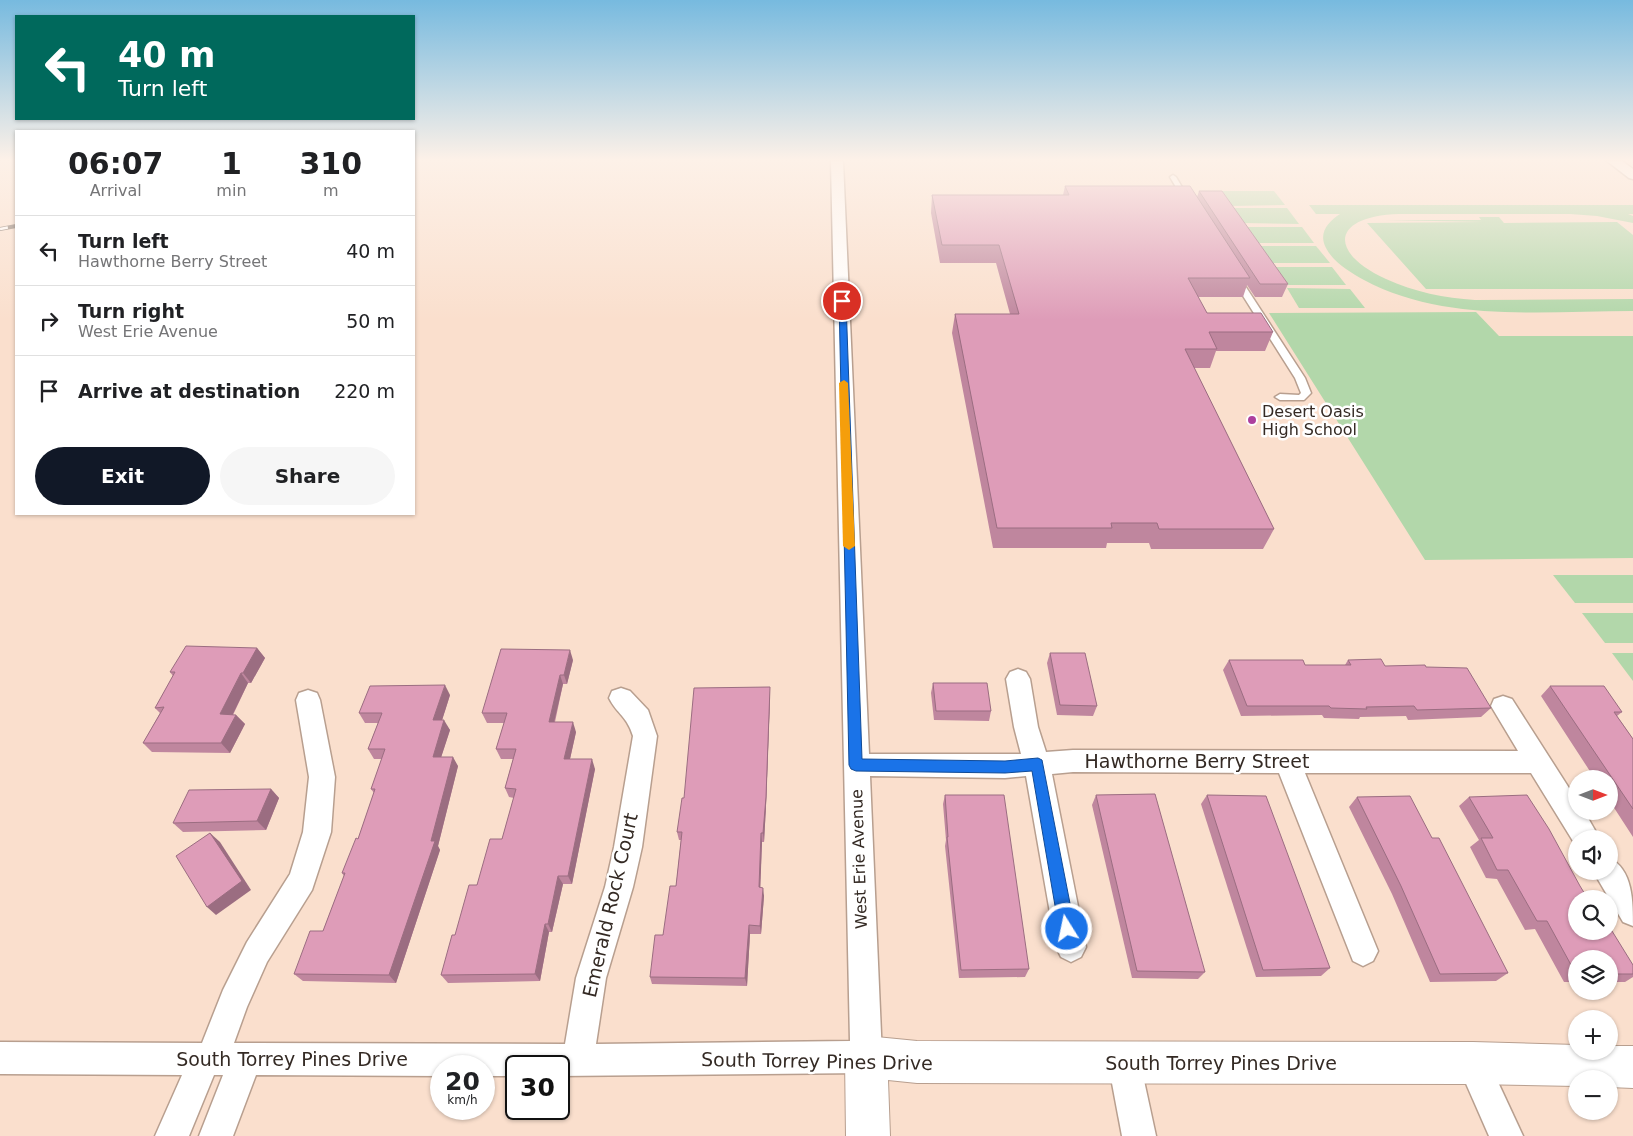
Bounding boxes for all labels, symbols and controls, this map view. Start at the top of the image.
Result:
icon: left [35,35,100,100]
text: 40 m [118,35,215,75]
text: Turn left [118,76,207,101]
text: 06:07 [68,146,163,181]
text: 1 [221,146,242,181]
text: 310 [299,146,362,181]
text: Arrival [90,181,142,200]
text: min [216,181,247,200]
text: m [323,181,339,200]
text: Turn left [78,230,169,252]
icon: left [35,237,63,265]
text: 40 m [346,240,395,262]
text: Hawthorne Berry Street [78,252,267,271]
pin [821,280,863,322]
icon: arrive [828,287,856,315]
text: Turn right [78,300,184,322]
icon: right [35,307,63,335]
text: 50 m [346,310,395,332]
text: West Erie Avenue [78,322,218,341]
icon: arrive [35,377,63,405]
text: Arrive at destination [78,380,300,402]
text: 220 m [334,380,395,402]
place label: Desert Oasis High School [1262,402,1364,439]
marker: Desert Oasis High School [1246,414,1258,426]
button: Exit [35,447,210,505]
button: Share [220,447,395,505]
street label: Hawthorne Berry Street [1085,750,1309,772]
north arrow [1568,770,1618,820]
map controls [1568,770,1618,1120]
street label: West Erie Avenue [847,789,871,929]
street label: Emerald Rock Court [578,811,642,999]
button: sound [1568,830,1618,880]
button: search [1568,890,1618,940]
position arrow [1040,902,1092,954]
button: layers [1568,950,1618,1000]
button: + [1568,1010,1618,1060]
street label: South Torrey Pines Drive [176,1048,408,1070]
street label: South Torrey Pines Drive [701,1048,933,1074]
street label: South Torrey Pines Drive [1105,1052,1337,1074]
speed limit sign: 30 [505,1055,570,1120]
text: 20 [445,1067,480,1096]
button: − [1568,1070,1618,1120]
text: km/h [447,1093,478,1107]

